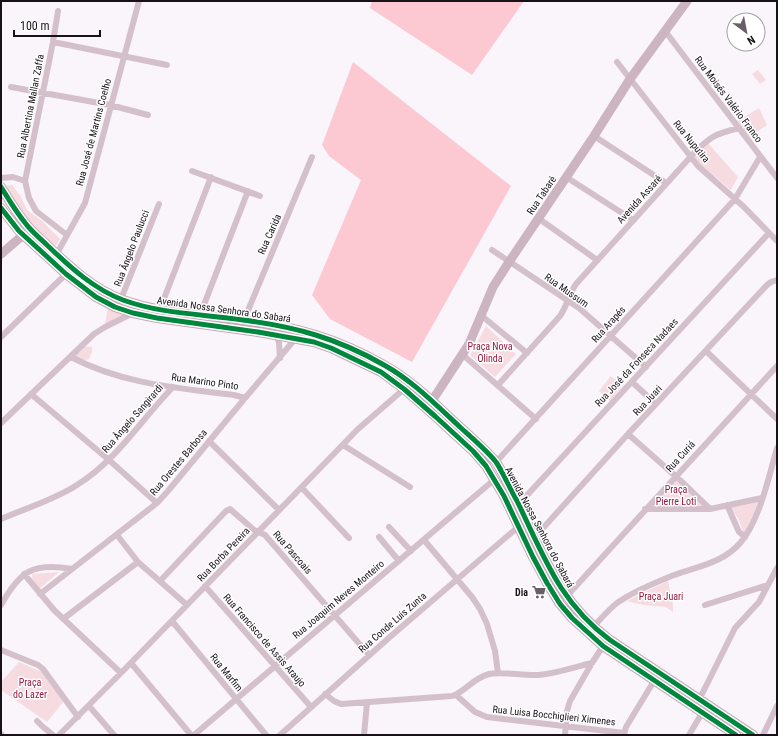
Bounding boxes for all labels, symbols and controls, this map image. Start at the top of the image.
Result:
scale bar [14,12,100,38]
north arrow [726,12,766,52]
text: 100 m [20,19,50,33]
text: N [745,33,757,47]
street label: Rua Albertina Mallan Zaffa [15,53,46,159]
street label: Rua Moisés Valério Franco [693,54,765,144]
street label: Rua José de Martins Coelho [74,77,113,187]
street label: Rua Nuputira [671,118,712,165]
street label: Avenida Assaré [615,173,664,226]
street label: Rua Tabaré [525,174,558,217]
street label: Rua Ângelo Paulucci [111,208,151,288]
street label: Rua Carida [256,212,283,256]
street label: Rua Mussum [543,271,591,310]
street label: Avenida Nossa Senhora do Sabará [156,295,292,324]
street label: Rua Arapés [589,304,628,345]
street label: Rua José da Fonseca Nadaes [593,316,680,409]
park label: Praça Nova Olinda [467,341,513,364]
street label: Rua Marino Pinto [171,371,239,392]
street label: Rua Ângelo Sangirardi [99,381,165,455]
street label: Rua Juari [631,383,664,418]
street label: Rua Orestes Barbosa [148,427,209,497]
street label: Rua Curiá [664,438,697,474]
street label: Avenida Nossa Senhora do Sabará [503,465,576,590]
park label: Praça Pierre Loti [656,484,696,507]
street label: Rua Borba Pereira [195,525,252,584]
street label: Rua Pascoais [271,529,315,576]
street label: Rua Joaquim Neves Monteiro [290,558,386,641]
supermarket icon: Dia [531,584,547,600]
place label: Dia [515,587,528,598]
street label: Rua Conde Luis Zunta [356,590,428,655]
park label: Praça Juari [639,591,683,602]
street label: Rua Francisco de Assis Araujo [221,592,308,689]
street label: Rua Marfim [208,651,245,693]
park label: Praça do Lazer [13,677,47,700]
street label: Rua Luisa Bocchiglieri Ximenes [492,704,616,727]

